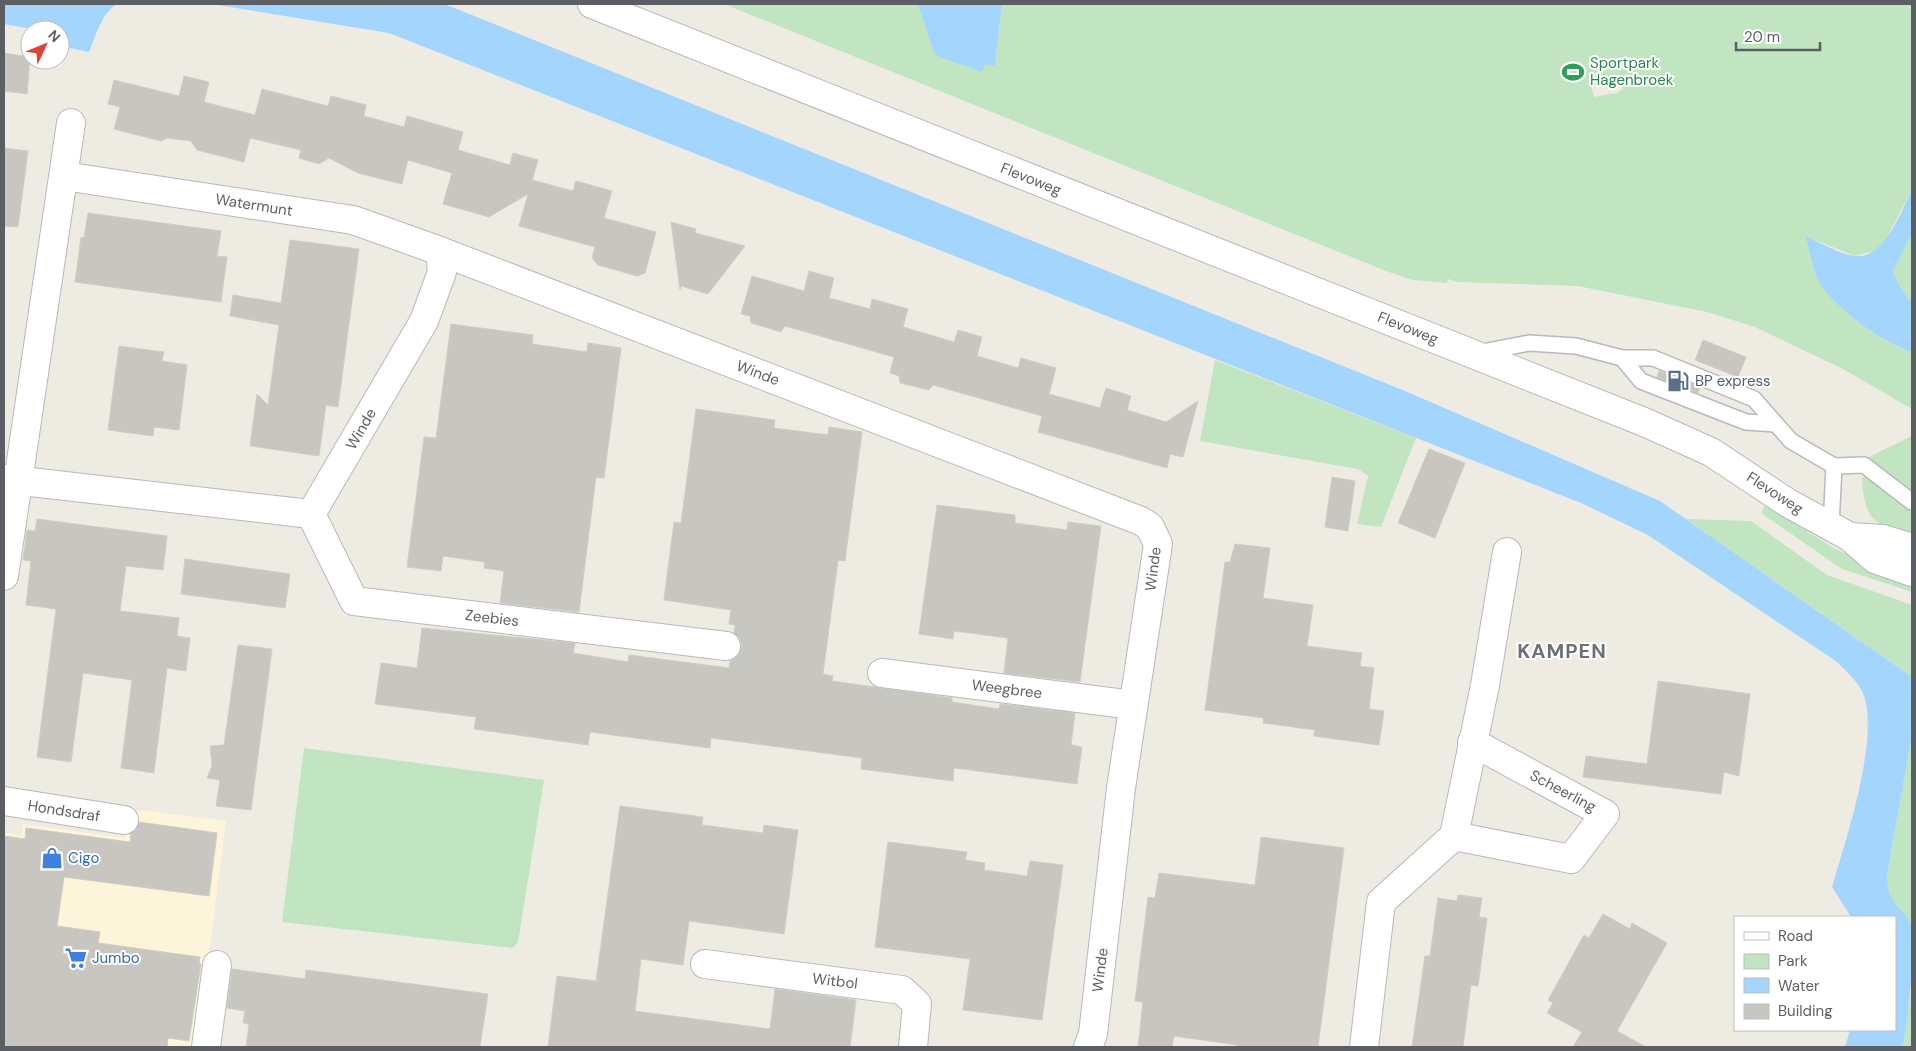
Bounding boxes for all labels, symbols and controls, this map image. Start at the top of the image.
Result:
north arrow [20,20,70,70]
scale bar [1736,20,1820,52]
text: N [44,26,64,46]
text: 20 m [1744,27,1780,47]
place label: Sportpark Hagenbroek [1590,53,1674,90]
sports icon: Sportpark Hagenbroek [1560,59,1586,85]
street label: Flevoweg [998,158,1064,200]
street label: Watermunt [214,189,294,221]
street label: Flevoweg [1375,307,1441,349]
street label: Winde [734,356,782,390]
fuel station icon: BP express [1665,368,1691,394]
place label: BP express [1695,371,1771,391]
street label: Winde [341,405,381,453]
street label: Flevoweg [1743,467,1807,519]
street label: Winde [1140,546,1166,592]
street label: Zeebies [464,605,520,631]
district label: KAMPEN [1517,638,1607,664]
street label: Weegbree [971,675,1043,703]
street label: Scheerling [1526,765,1600,817]
street label: Hondsdraf [26,795,102,827]
shop icon: Cigo [39,845,65,871]
place label: Cigo [68,848,99,868]
legend [1734,916,1896,1031]
text: Road [1778,926,1813,946]
supermarket icon: Jumbo [63,945,89,971]
street label: Winde [1087,947,1113,993]
place label: Jumbo [92,948,140,968]
text: Park [1778,951,1808,971]
street label: Witbol [811,968,859,994]
text: Water [1778,976,1820,996]
text: Building [1778,1001,1833,1021]

